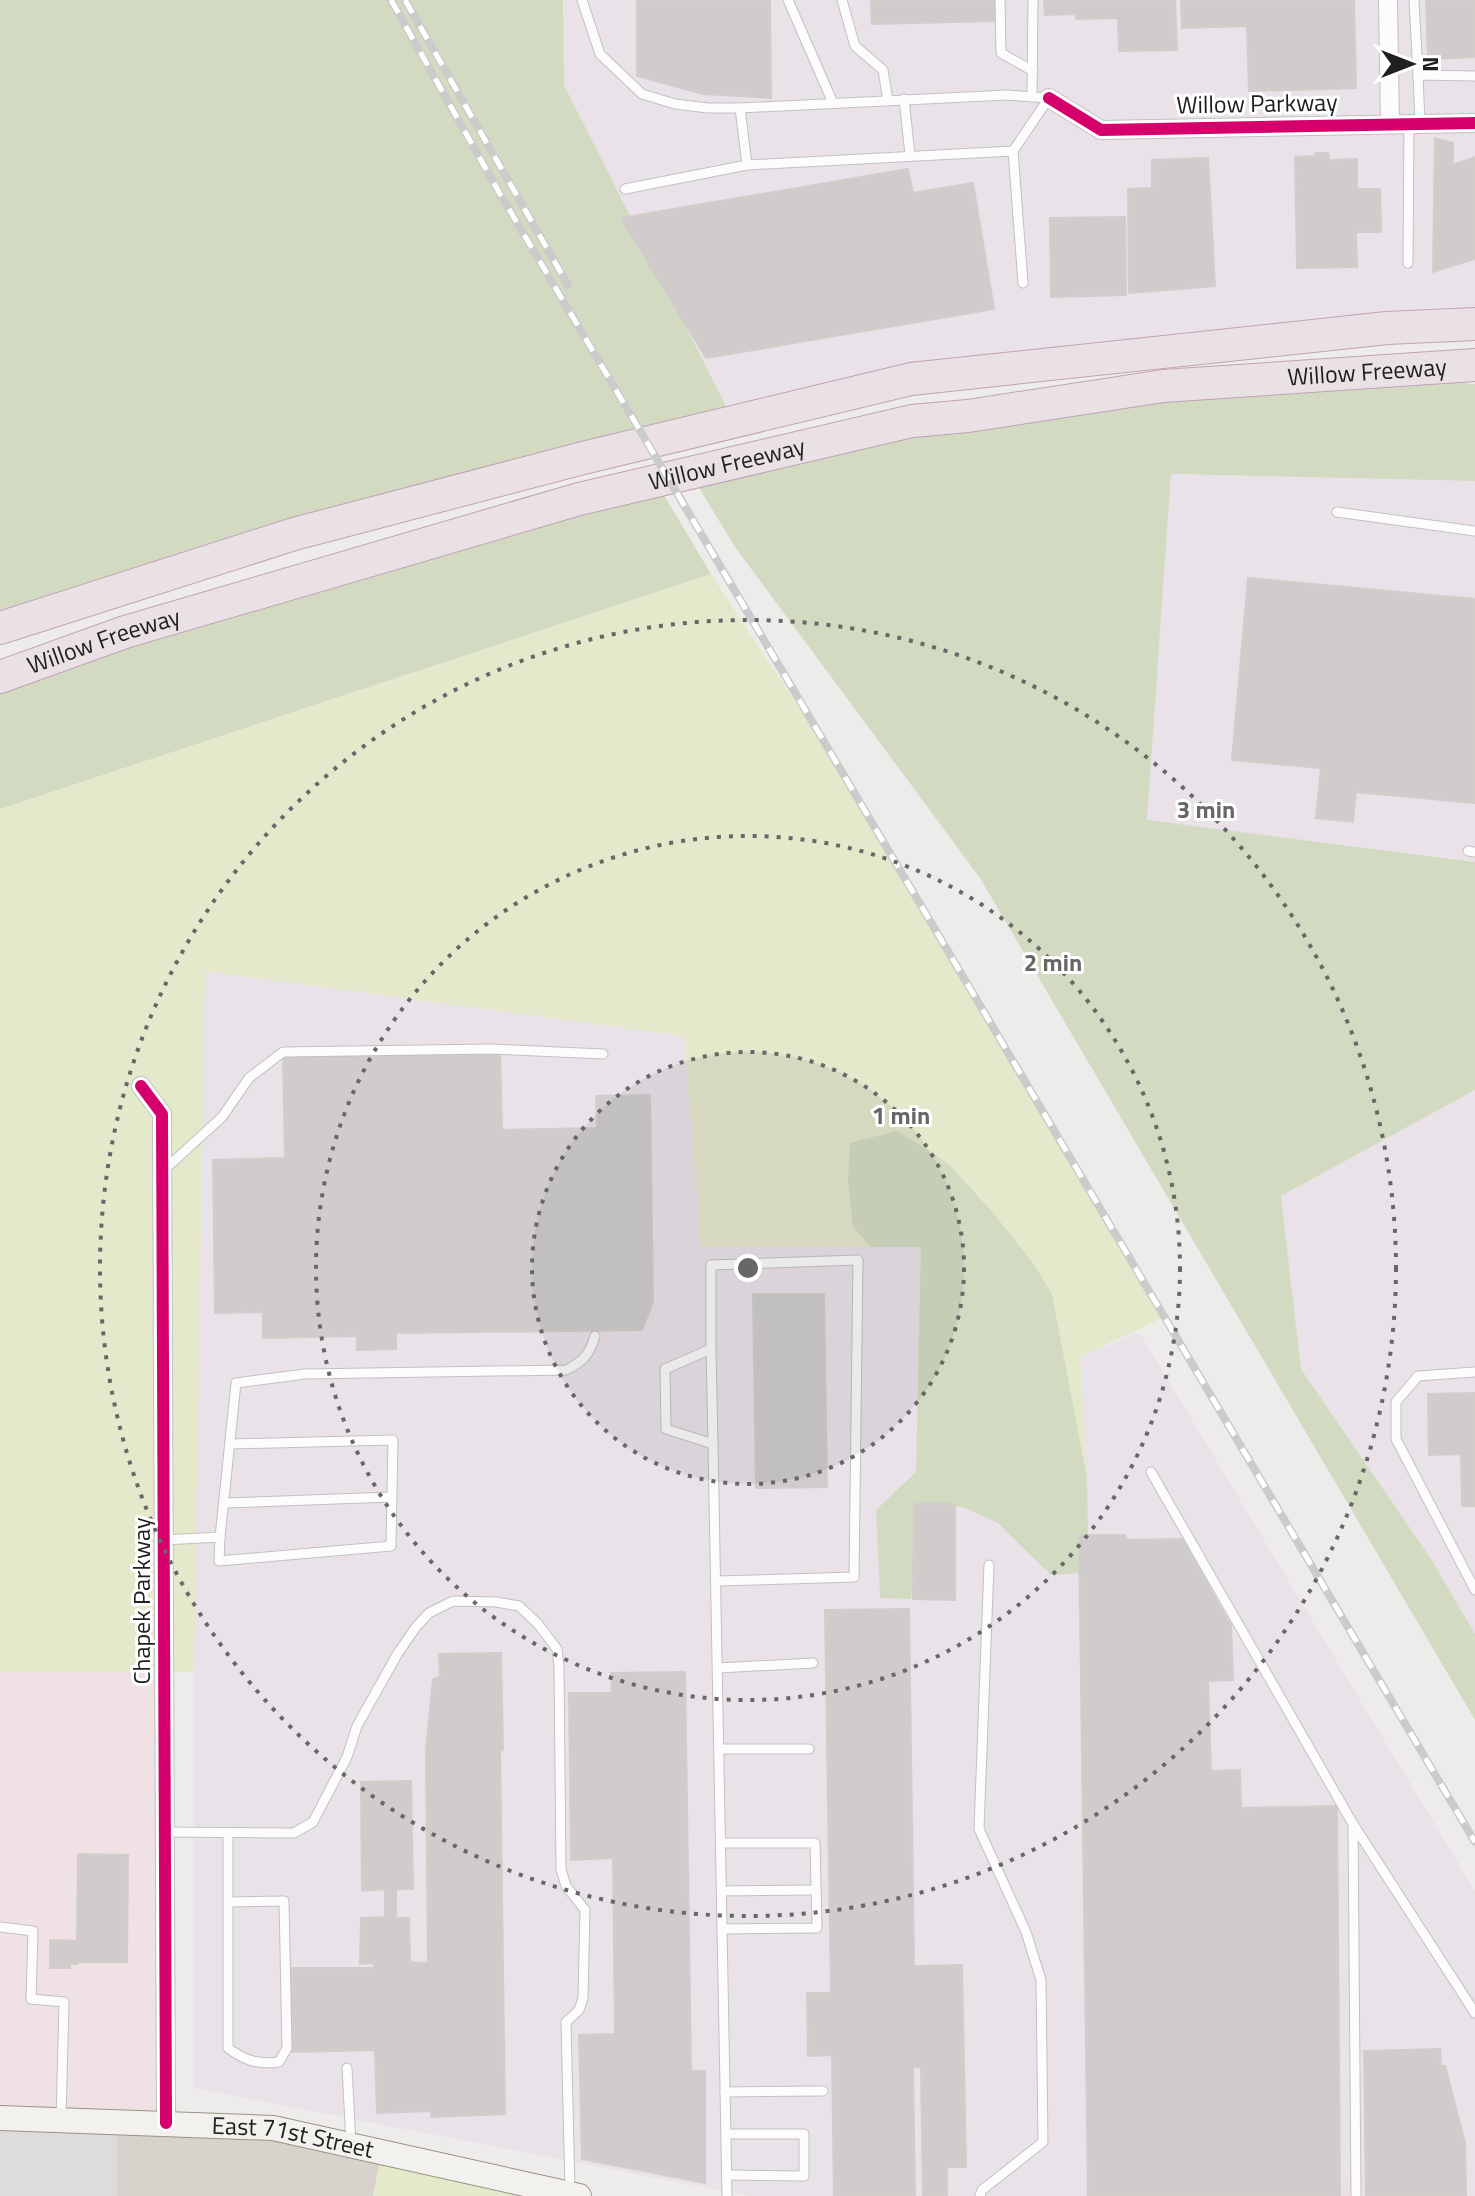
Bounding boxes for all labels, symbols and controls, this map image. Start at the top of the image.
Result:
north arrow [1371,24,1451,104]
text: N [1414,56,1448,72]
street label: Willow Parkway [1176,84,1338,122]
street label: Willow Freeway [1286,348,1448,395]
street label: Willow Freeway [645,428,809,499]
street label: Willow Freeway [22,598,185,683]
text: 3 min [1177,791,1235,827]
text: 2 min [1024,944,1082,980]
text: 1 min [872,1097,930,1133]
centre of rings [734,1254,762,1282]
street label: Chapek Parkway [123,1517,159,1685]
street label: East 71st Street [211,2107,378,2167]

